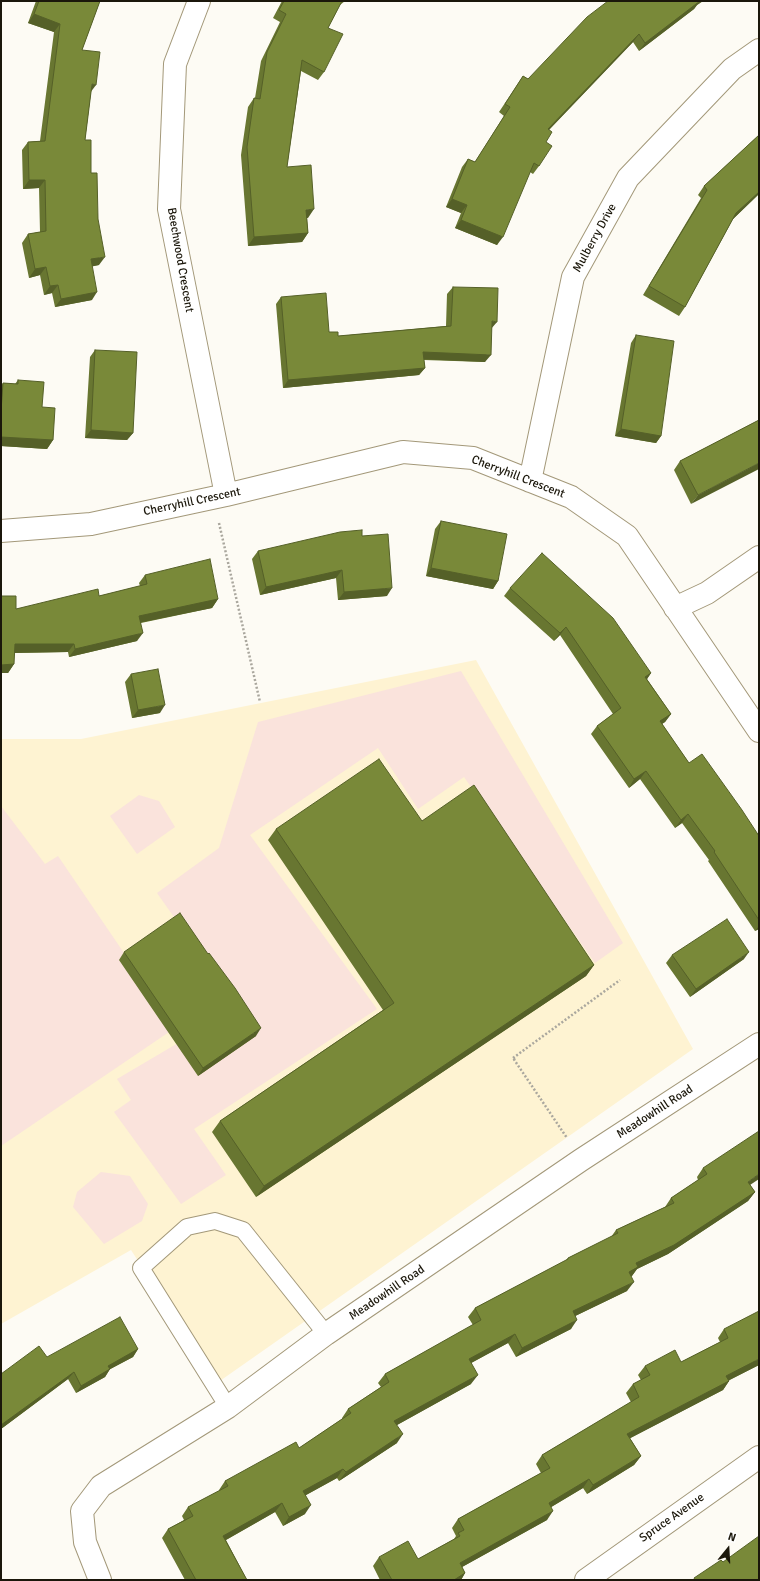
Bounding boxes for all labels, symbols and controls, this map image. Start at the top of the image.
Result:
street label: Mulberry Drive [570,201,620,275]
street label: Beechwood Crescent [164,206,196,314]
street label: Cherryhill Crescent [469,453,567,501]
street label: Cherryhill Crescent [142,485,242,519]
street label: Meadowhill Road [614,1082,696,1142]
street label: Meadowhill Road [347,1262,427,1324]
street label: Spruce Avenue [637,1490,707,1546]
north arrow [708,1529,748,1569]
text: N [726,1530,738,1544]

